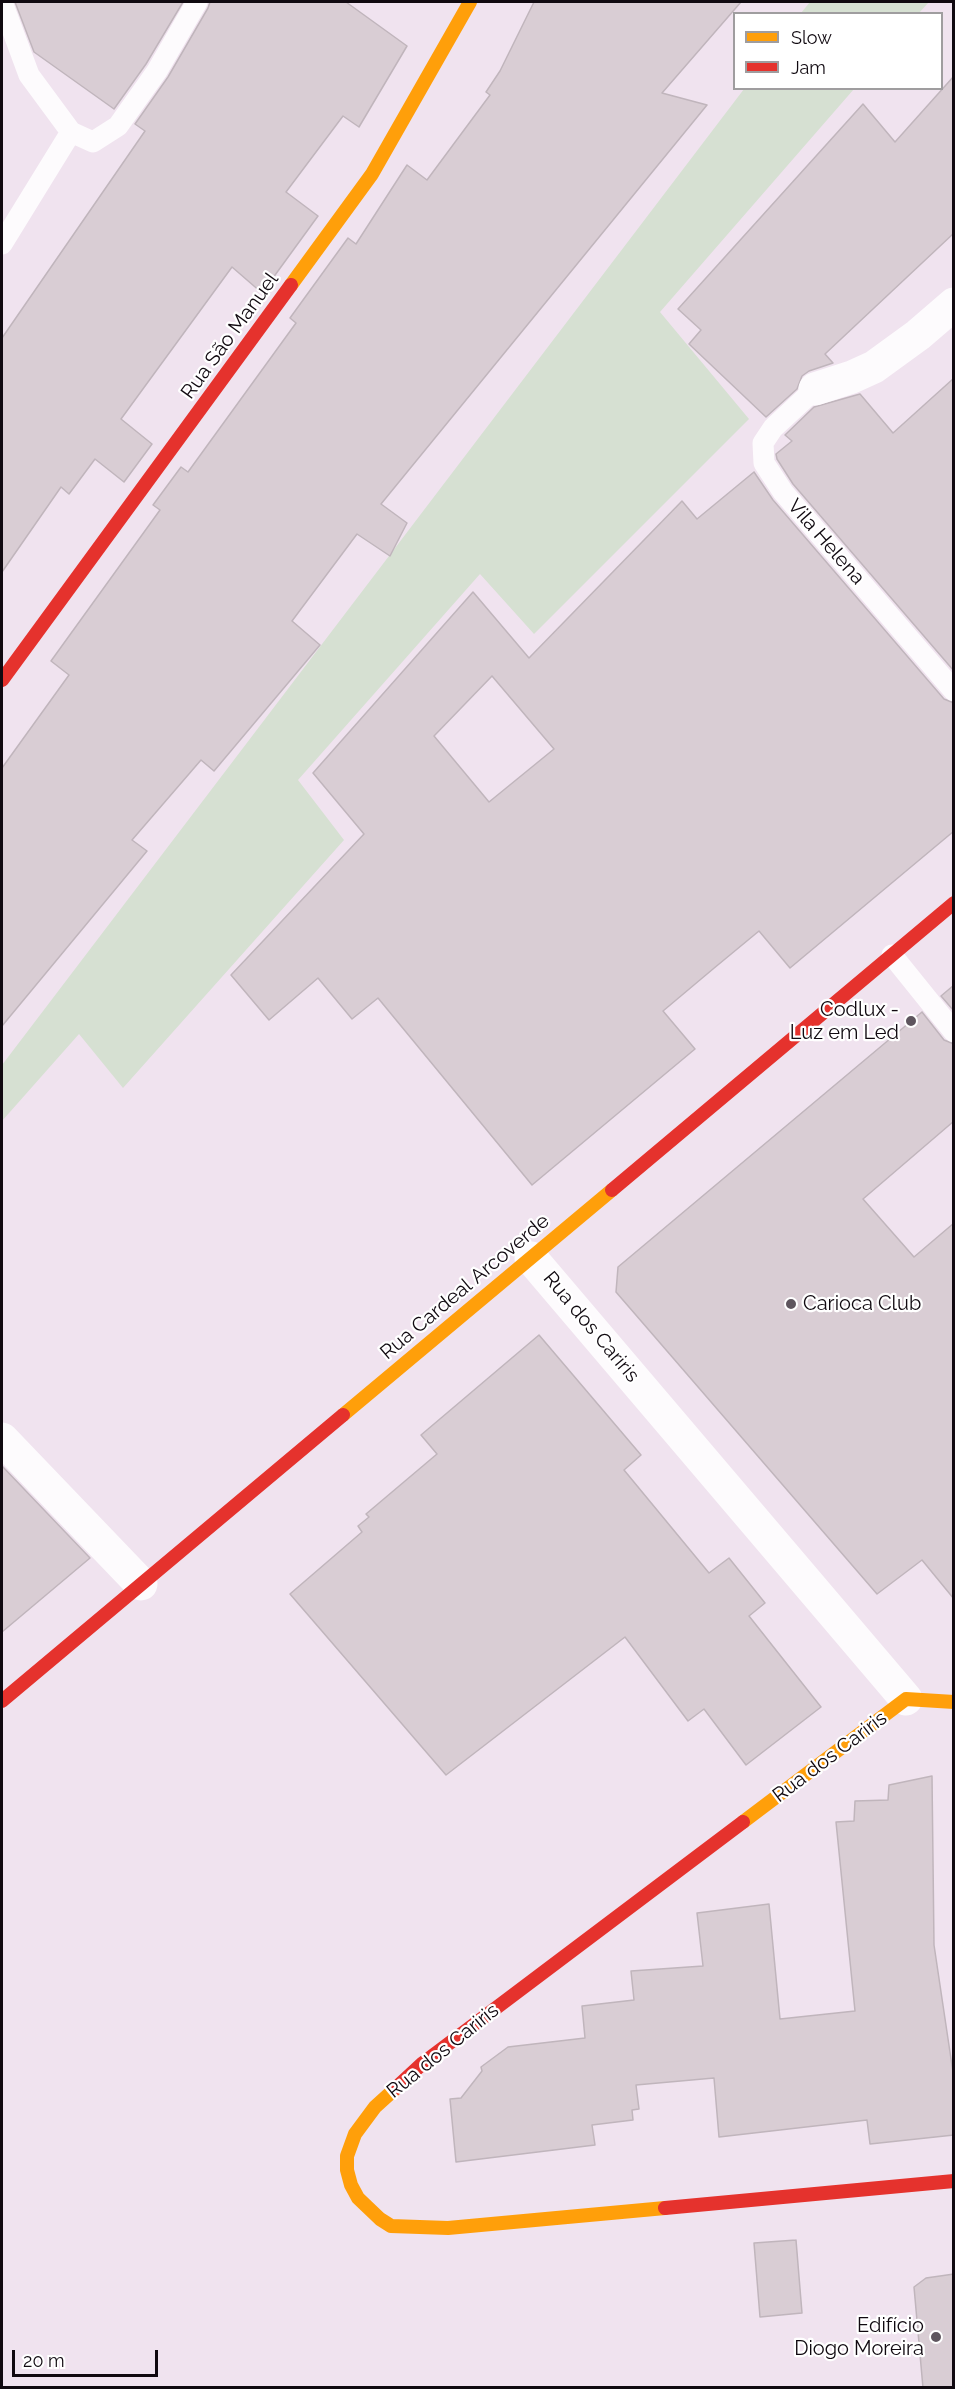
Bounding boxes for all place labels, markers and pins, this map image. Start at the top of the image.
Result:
place label: Codlux - Luz em Led [790,998,899,1045]
marker: Codlux - Luz em Led [904,1014,918,1028]
place label: Carioca Club [803,1292,921,1316]
marker: Carioca Club [784,1297,798,1311]
place label: Edifício Diogo Moreira [794,2314,924,2361]
marker: Edifício Diogo Moreira [929,2330,943,2344]

